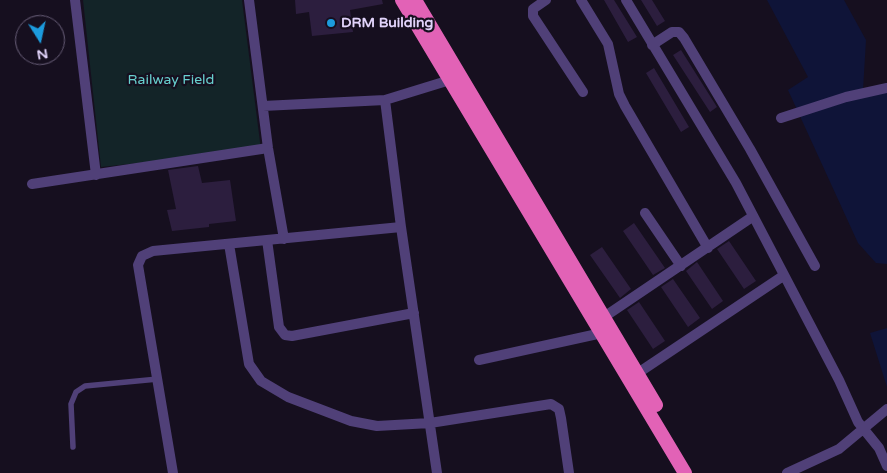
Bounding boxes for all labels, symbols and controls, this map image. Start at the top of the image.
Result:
north arrow [15,15,65,65]
place label: DRM Building [341,15,433,31]
marker: DRM Building [325,17,337,29]
text: N [36,45,50,64]
park label: Railway Field [128,72,214,88]

